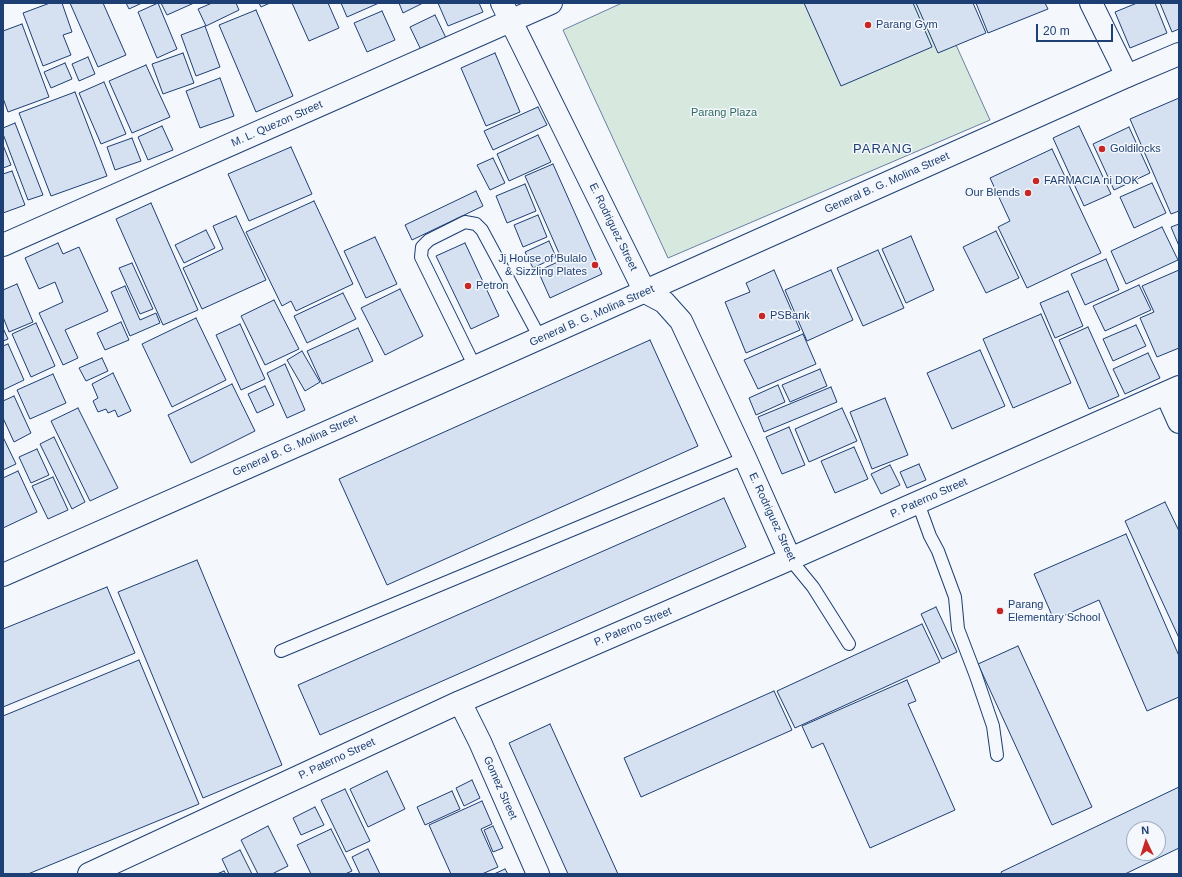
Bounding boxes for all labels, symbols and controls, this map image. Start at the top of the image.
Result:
scale bar [1038,16,1115,42]
place label: Parang Gym [876,18,938,32]
marker: Parang Gym [863,20,873,30]
text: 20 m [1043,24,1070,38]
street label: M. L. Quezon Street [229,98,325,150]
park label: Parang Plaza [691,106,757,120]
district label: PARANG [853,141,913,157]
place label: Goldilocks [1110,142,1161,156]
marker: Goldilocks [1097,144,1107,154]
street label: General B. G. Molina Street [823,149,951,217]
place label: FARMACIA ni DOK [1044,174,1139,188]
marker: FARMACIA ni DOK [1031,176,1041,186]
street label: E. Rodriguez Street [586,181,640,273]
place label: Our Blends [965,186,1020,200]
marker: Our Blends [1023,188,1033,198]
place label: Jj House of Bulalo & Sizzling Plates [498,252,587,278]
marker: Jj House of Bulalo & Sizzling Plates [590,260,600,270]
place label: Petron [476,279,508,293]
marker: Petron [463,281,473,291]
street label: General B. G. Molina Street [528,282,656,350]
place label: PSBank [770,309,810,323]
marker: PSBank [757,311,767,321]
street label: General B. G. Molina Street [231,412,359,480]
street label: E. Rodriguez Street [746,471,798,563]
street label: P. Paterno Street [888,475,970,521]
place label: Parang Elementary School [1008,598,1100,624]
street label: P. Paterno Street [592,605,674,649]
marker: Parang Elementary School [995,606,1005,616]
street label: P. Paterno Street [297,735,377,783]
street label: Gomez Street [480,754,520,822]
north arrow [1126,821,1166,861]
text: N [1141,824,1150,836]

